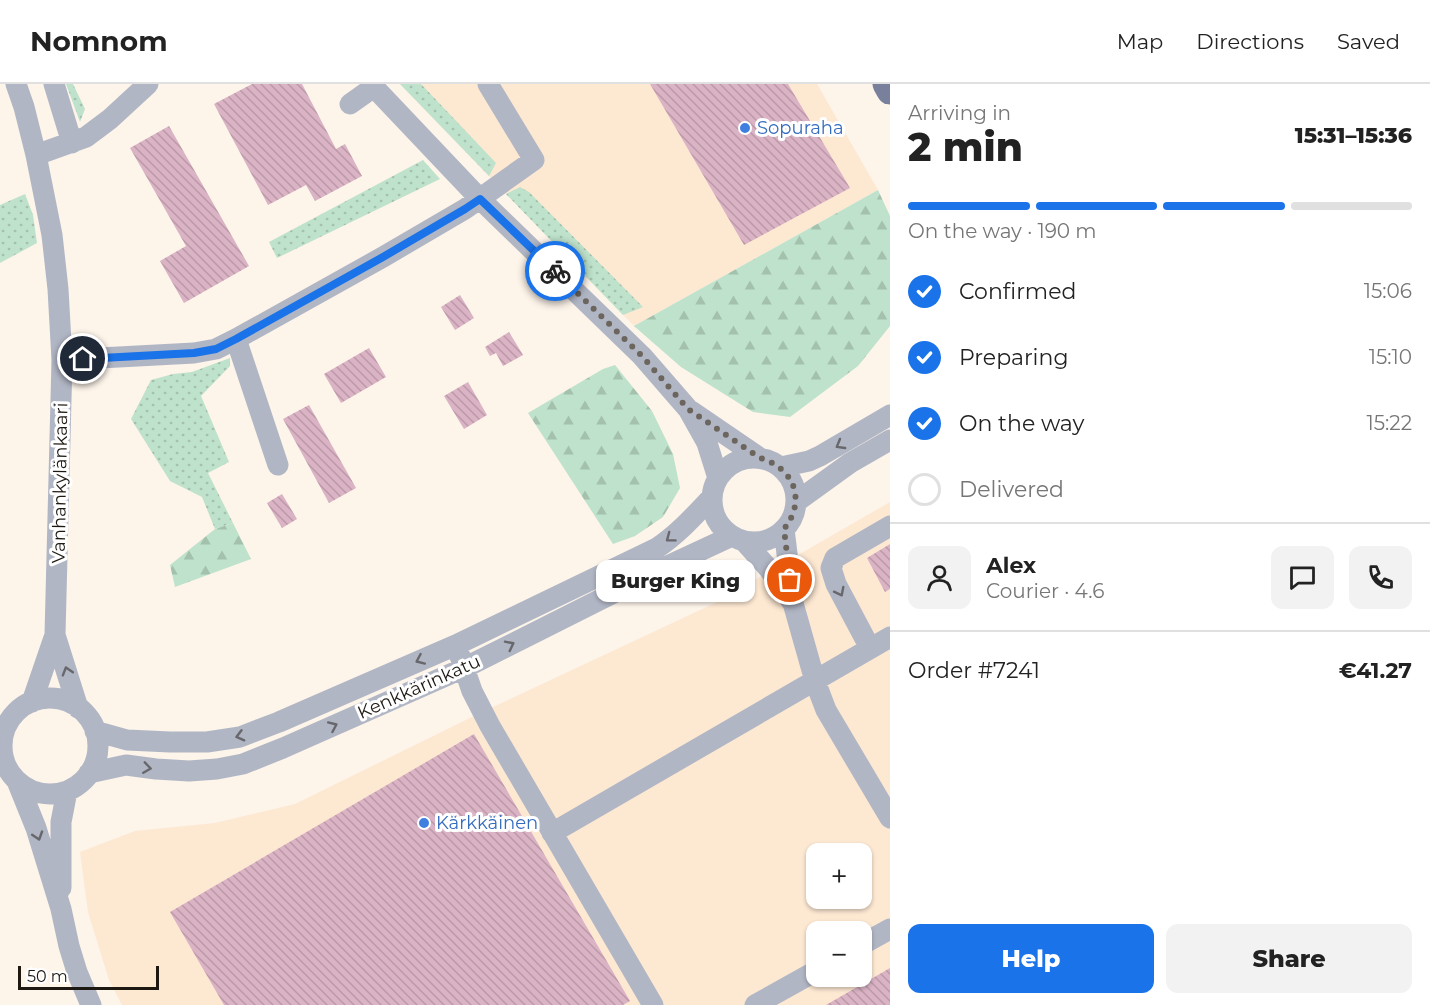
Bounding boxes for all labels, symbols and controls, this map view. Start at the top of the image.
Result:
text: Nomnom [30,24,168,58]
text: Map [1117,29,1163,54]
text: Directions [1196,29,1304,54]
text: Saved [1337,29,1400,54]
text: Arriving in [908,101,1011,125]
place label: Sopuraha [757,117,844,139]
marker: Sopuraha [738,121,752,135]
text: 15:31–15:36 [1295,122,1412,149]
text: 2 min [908,123,1023,171]
text: On the way · 190 m [908,219,1097,243]
courier [525,241,585,301]
icon: bike [539,255,572,288]
icon: check [908,275,941,308]
text: Confirmed [959,278,1076,305]
text: 15:06 [1364,279,1412,303]
pin [57,333,108,384]
icon: check [908,341,941,374]
icon: home [66,342,99,375]
text: Preparing [959,344,1068,371]
text: 15:10 [1369,345,1412,369]
street label: Vanhankylänkaari [48,402,72,564]
icon: check [908,407,941,440]
text: On the way [959,410,1084,437]
text: 15:22 [1367,411,1412,435]
one-way arrow [835,438,846,449]
text: Delivered [959,476,1064,503]
one-way arrow [666,531,677,542]
button: person [908,546,971,609]
button: chat [1271,546,1334,609]
button: phone [1349,546,1412,609]
text: Alex [986,552,1036,579]
pin [764,554,815,605]
callout: Burger King [595,559,754,601]
icon: bag [773,563,806,596]
text: Burger King [611,569,740,593]
text: Courier · 4.6 [986,579,1104,603]
one-way arrow [833,586,844,596]
one-way arrow [504,641,515,652]
street label: Kenkkärinkatu [354,650,484,724]
one-way arrow [415,653,426,665]
text: Order #7241 [908,657,1040,684]
text: €41.27 [1339,657,1412,684]
one-way arrow [62,666,74,677]
one-way arrow [327,721,338,733]
one-way arrow [235,728,245,741]
one-way arrow [142,761,151,774]
place label: Kärkkäinen [436,812,538,834]
marker: Kärkkäinen [417,816,431,830]
one-way arrow [31,830,44,841]
map controls [806,843,872,987]
button: + [806,843,872,909]
button: − [806,921,872,987]
button: Help [908,924,1154,993]
button: Share [1166,924,1412,993]
scale bar [18,963,159,990]
text: 50 m [27,967,68,986]

